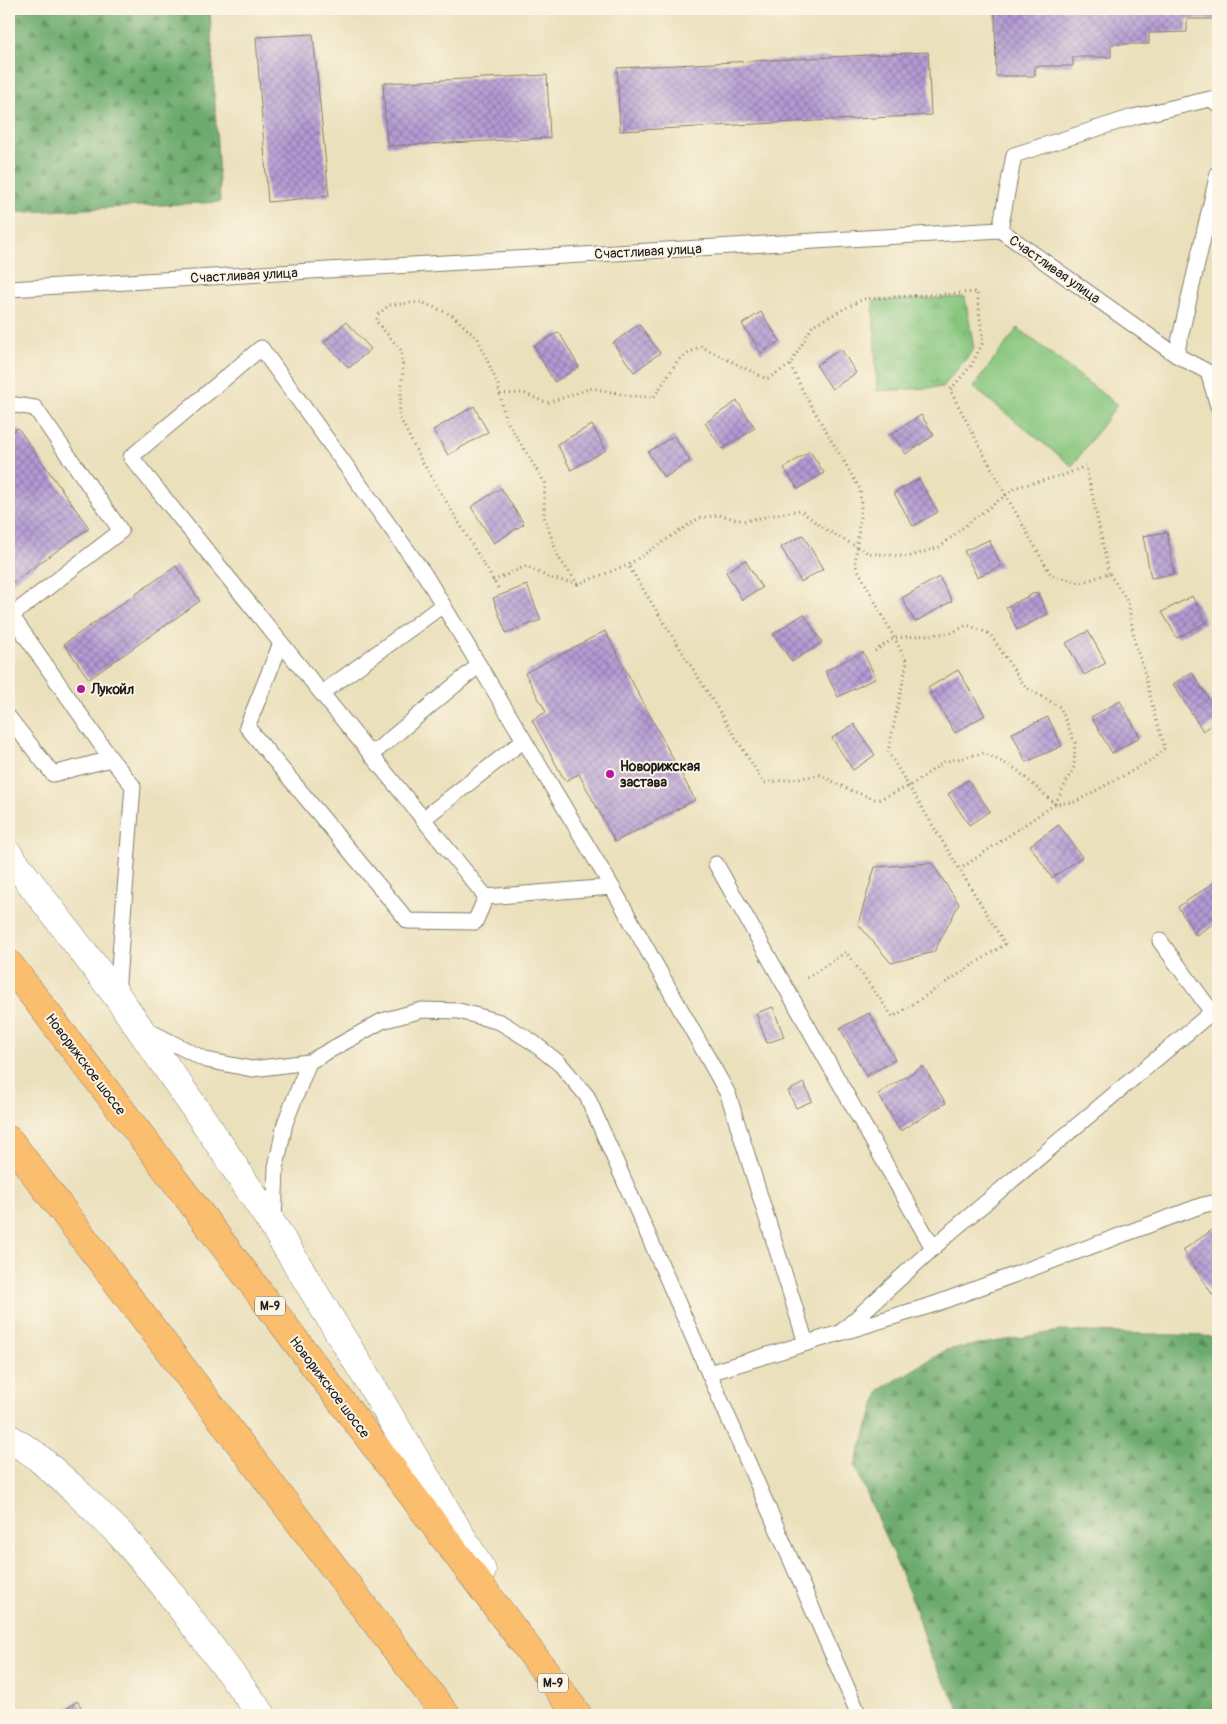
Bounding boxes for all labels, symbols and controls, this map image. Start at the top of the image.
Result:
street label: Счастливая улица [1006,232,1104,307]
street label: Счастливая улица [594,240,702,263]
street label: Счастливая улица [190,264,298,287]
place label: Лукойл [90,681,134,698]
marker: Лукойл [75,683,87,695]
place label: Новорижская застава [620,758,700,791]
marker: Новорижская застава [604,768,616,780]
street label: Новорижское шоссе [42,1010,129,1119]
road number: М-9 [255,1296,285,1315]
street label: Новорижское шоссе [286,1333,373,1442]
road number: М-9 [538,1674,568,1692]

